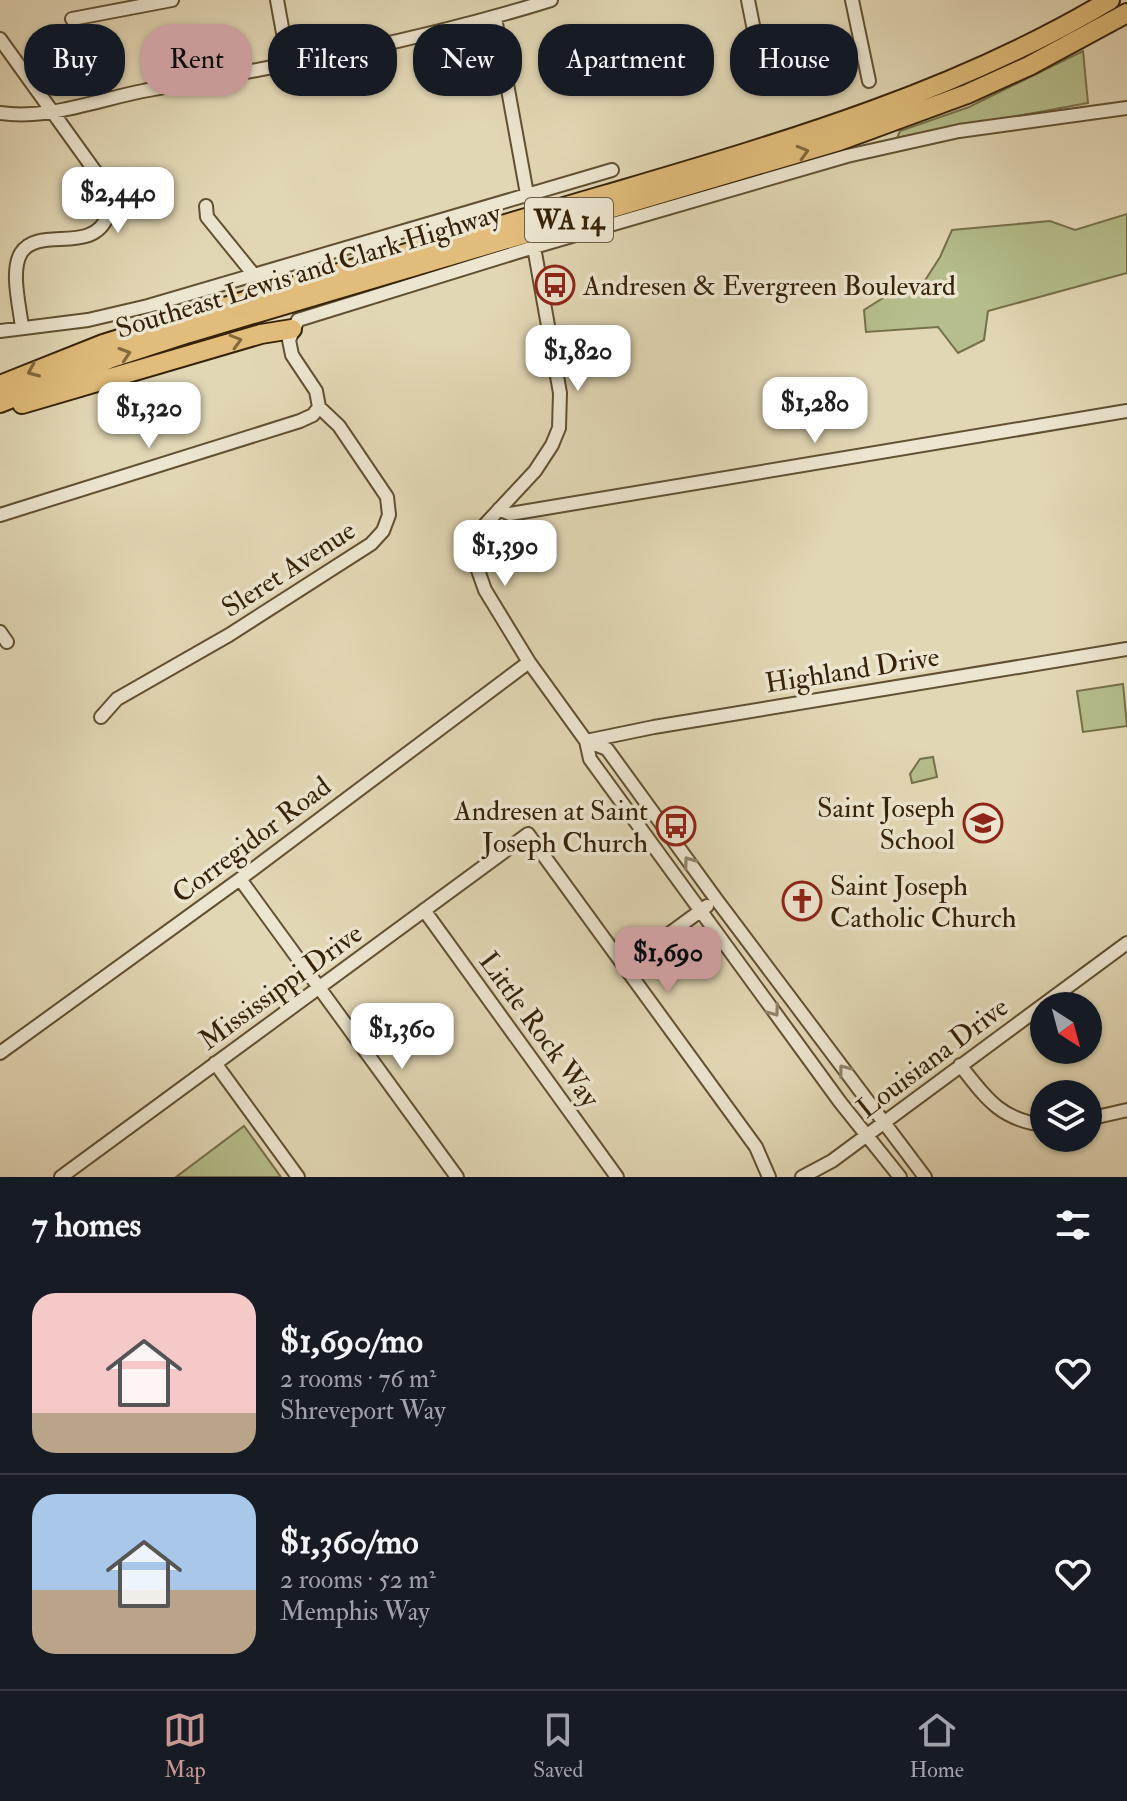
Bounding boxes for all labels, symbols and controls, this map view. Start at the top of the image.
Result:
chip: Buy [24,24,125,96]
chip: Rent [141,24,252,96]
chip: Filters [268,24,397,96]
chip: New [413,24,522,96]
chip: Apartment [538,24,714,96]
chip: House [730,24,858,96]
one-way arrow [796,144,810,161]
pin: $2,440 [53,167,183,235]
text: $2,440 [80,177,156,209]
street label: Southeast Lewis and Clark Highway [112,196,506,347]
road number: WA 14 [525,198,613,242]
bus stop icon: Andresen & Evergreen Boulevard [534,264,576,306]
place label: Andresen & Evergreen Boulevard [582,269,956,304]
pin: $1,820 [513,325,643,393]
one-way arrow [229,334,243,351]
text: $1,820 [544,335,612,367]
one-way arrow [118,347,131,363]
one-way arrow [27,361,41,377]
pin: $1,280 [750,377,880,445]
pin: $1,320 [84,382,214,450]
text: $1,280 [781,387,849,419]
text: $1,320 [116,392,182,424]
street label: Sleret Avenue [215,513,363,625]
pin: $1,390 [440,520,570,588]
text: $1,390 [472,530,538,562]
street label: Highland Drive [763,639,942,702]
street label: Corregidor Road [166,769,338,911]
place label: Saint Joseph School [817,791,955,858]
place label: Andresen at Saint Joseph Church [453,794,648,861]
school or university icon: Saint Joseph School [962,802,1004,844]
bus stop icon: Andresen at Saint Joseph Church [655,805,697,847]
one-way arrow [684,856,699,871]
place label: Saint Joseph Catholic Church [830,869,1017,936]
church icon: Saint Joseph Catholic Church [781,880,823,922]
street label: Mississippi Drive [192,916,370,1058]
pin: $1,690 [603,927,733,995]
text: $1,690 [633,937,703,969]
street label: Little Rock Way [471,945,607,1115]
street label: Louisiana Drive [850,990,1016,1126]
north arrow [1030,992,1102,1064]
map controls [1030,992,1102,1152]
one-way arrow [764,1002,779,1017]
pin: $1,360 [337,1003,467,1071]
text: $1,360 [369,1013,435,1045]
one-way arrow [840,1064,854,1079]
button: layers [1030,1080,1102,1152]
icon: filters [1051,1203,1095,1247]
text: 7 homes [32,1204,141,1247]
text: $1,690/mo [280,1320,423,1363]
icon: home [96,1325,192,1421]
icon: heart [1051,1351,1095,1395]
text: 2 rooms · 76 m² [280,1363,436,1395]
text: Shreveport Way [280,1395,446,1427]
text: $1,360/mo [280,1521,419,1564]
icon: home [96,1526,192,1622]
icon: heart [1051,1552,1095,1596]
text: 2 rooms · 52 m² [280,1564,436,1596]
text: Memphis Way [280,1596,430,1628]
tab: Map [163,1708,207,1784]
tab: Saved [533,1708,583,1784]
tab: Home [909,1708,964,1784]

